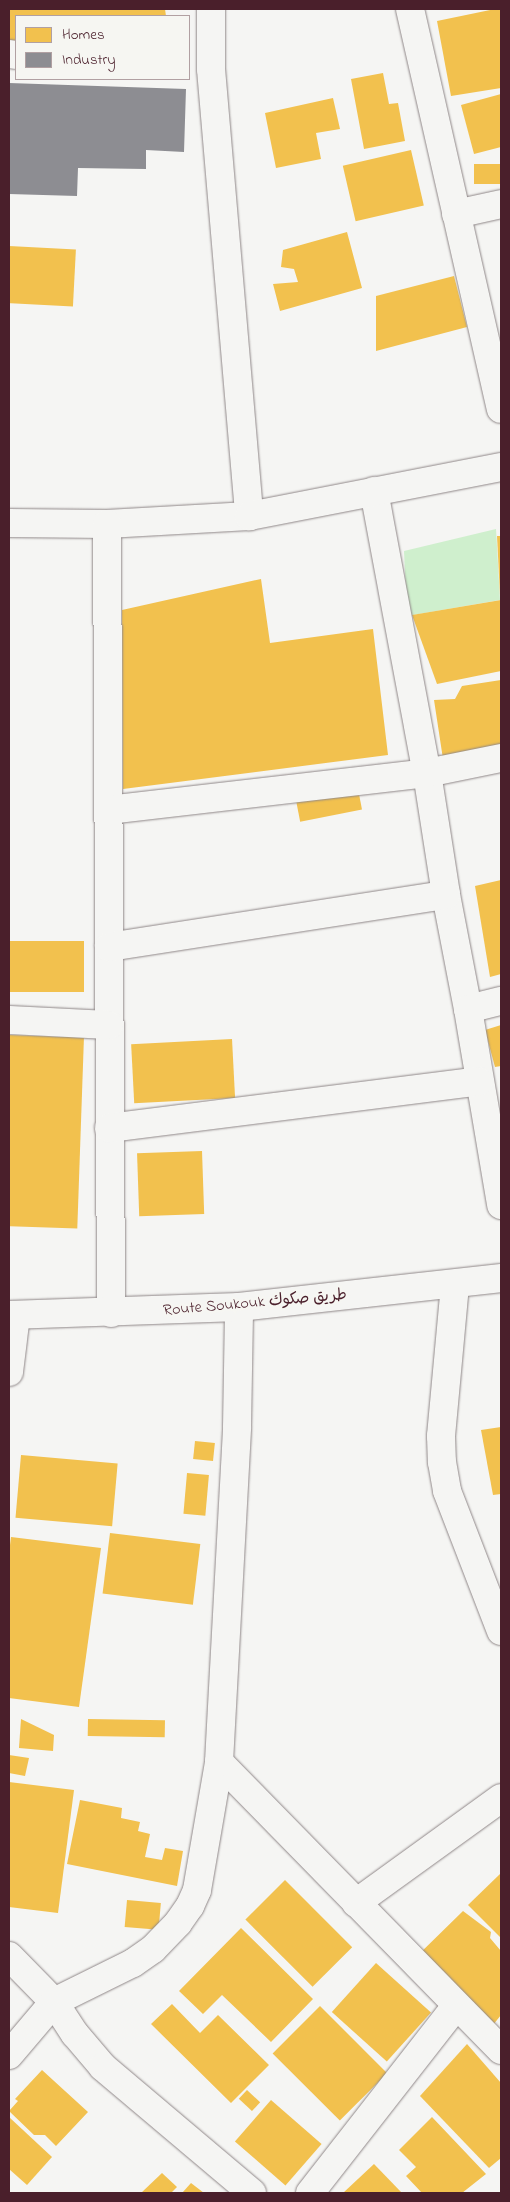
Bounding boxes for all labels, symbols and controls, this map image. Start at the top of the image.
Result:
legend [15,15,190,80]
text: Homes [62,24,105,46]
text: Industry [62,49,116,71]
street label: Route Soukouk طريق صكوك [162,1285,348,1321]

